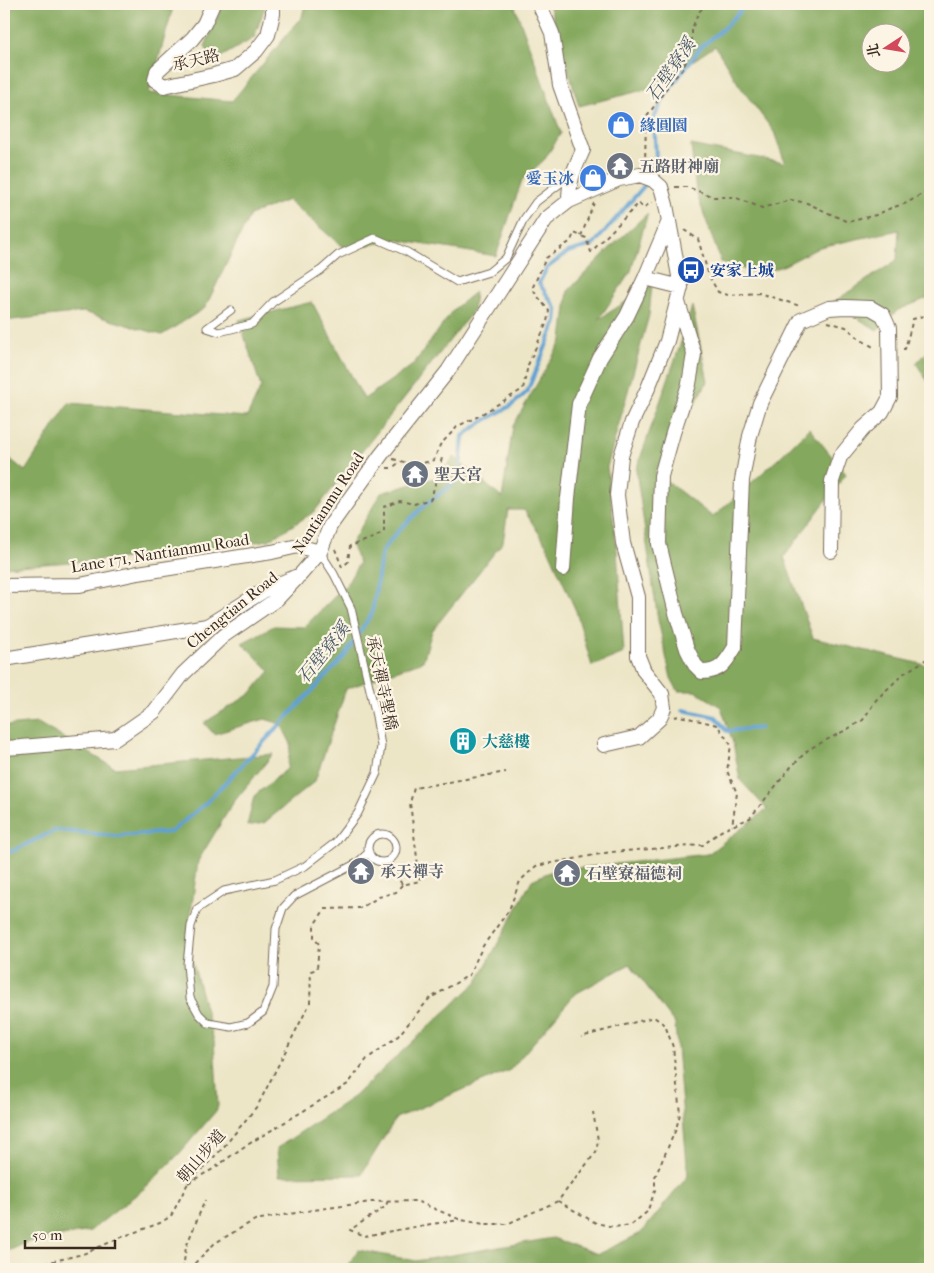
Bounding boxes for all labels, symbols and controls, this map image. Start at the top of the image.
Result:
north arrow [862,22,912,72]
water label: 石壁寮溪 [642,33,701,106]
text: 北 [864,42,884,59]
street label: 承天路 [170,45,222,75]
shop icon: 緣圓園 [606,110,636,140]
place label: 緣圓園 [640,116,688,135]
temple icon: 五路財神廟 [605,151,635,181]
place label: 五路財神廟 [639,157,719,176]
shop icon: 愛玉冰 [578,163,608,193]
place label: 愛玉冰 [526,169,574,188]
bus stop icon: 安家上城 [676,255,706,285]
place label: 安家上城 [710,261,774,280]
street label: Nantianmu Road [288,449,368,557]
temple icon: 聖天宮 [400,459,430,489]
place label: 聖天宮 [434,465,482,484]
street label: Lane 171, Nantianmu Road [69,529,251,576]
street label: Chengtian Road [183,567,282,653]
water label: 石壁寮溪 [293,617,356,688]
street label: 承天禪寺聖橋 [363,634,401,732]
building icon: 大慈樓 [448,726,478,756]
place label: 大慈樓 [482,732,530,751]
temple icon: 承天禪寺 [346,856,376,886]
temple icon: 石壁寮福德祠 [552,858,582,888]
place label: 承天禪寺 [380,862,444,881]
place label: 石壁寮福德祠 [586,864,682,883]
street label: 朝山步道 [173,1126,229,1186]
scale bar [25,1218,115,1250]
text: 50 m [32,1226,63,1244]

